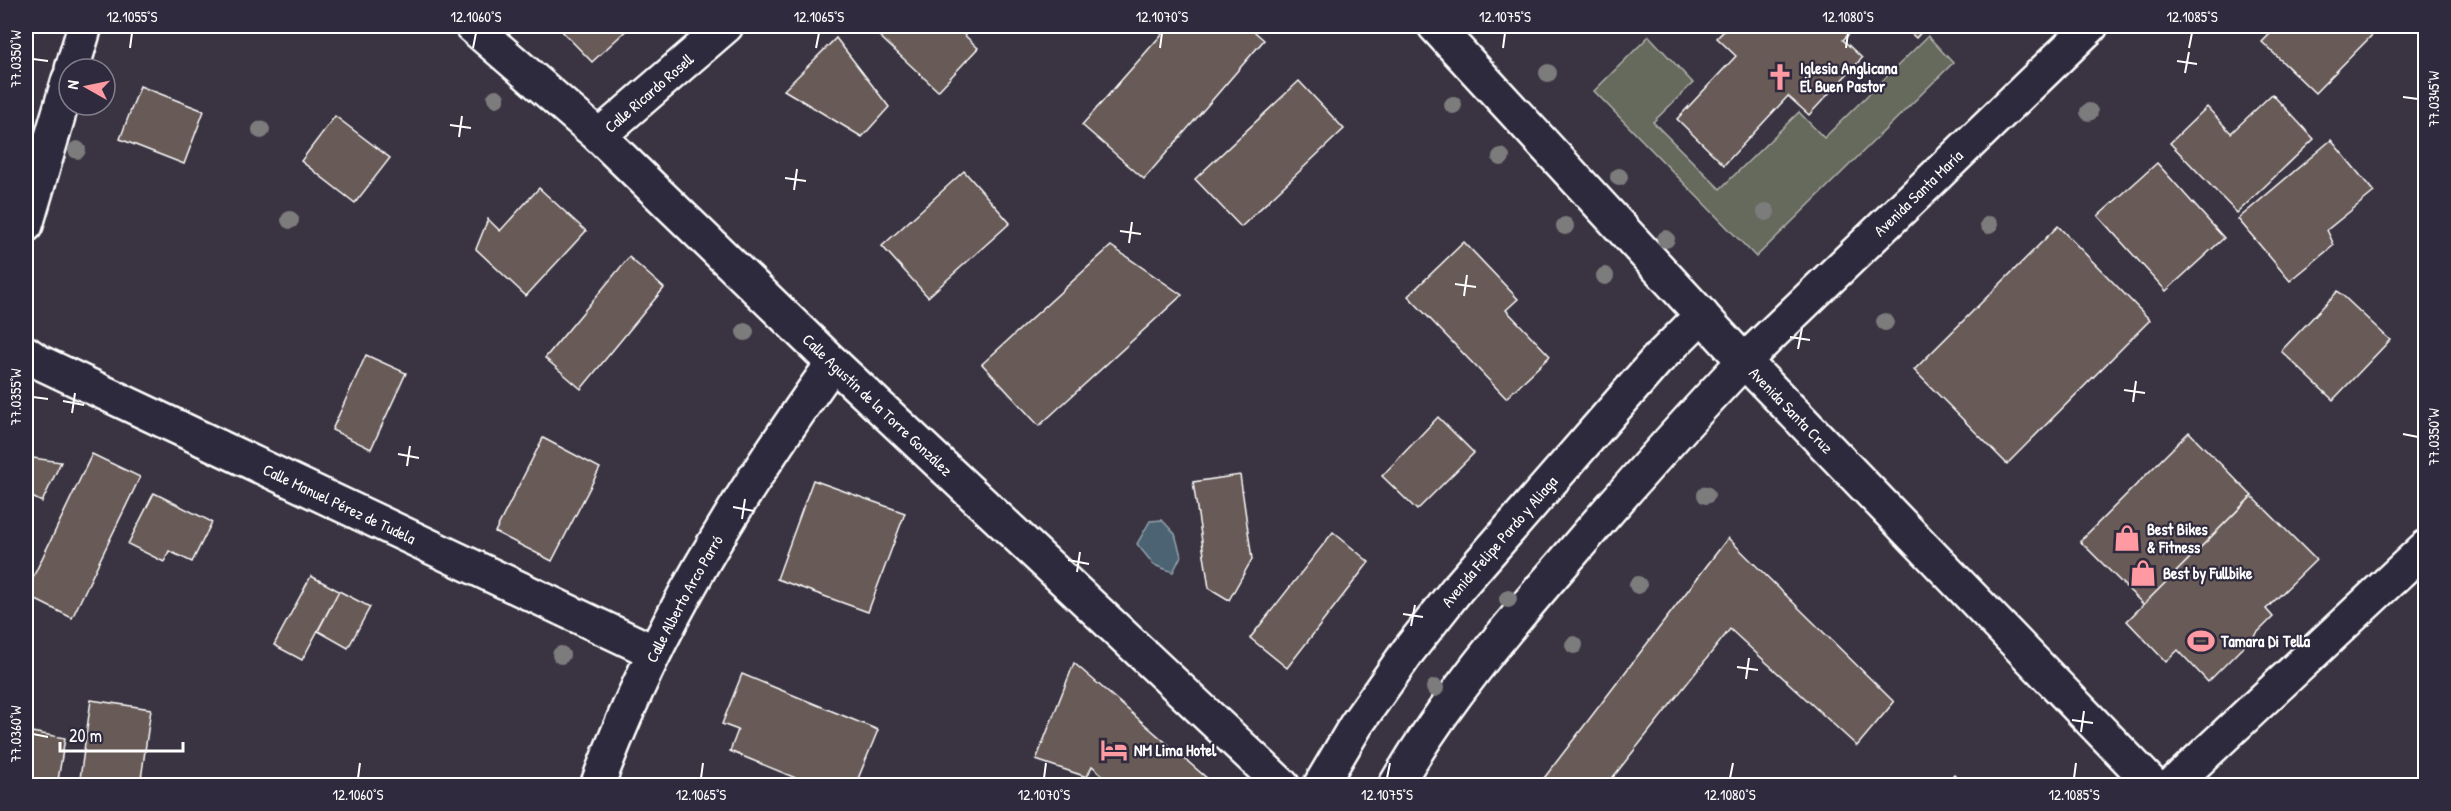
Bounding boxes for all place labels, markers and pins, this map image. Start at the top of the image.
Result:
place label: Iglesia Anglicana El Buen Pastor [1800,57,1898,97]
church icon: Iglesia Anglicana El Buen Pastor [1765,62,1795,92]
place label: Best Bikes & Fitness [2147,518,2209,558]
shop icon: Best Bikes & Fitness [2112,523,2142,553]
shop icon: Best by Fullbike [2128,558,2158,588]
place label: Best by Fullbike [2163,562,2253,585]
sports icon: Tamara Di Tella [2186,626,2216,656]
place label: Tamara Di Tella [2220,630,2311,652]
hotel icon: NM Lima Hotel [1099,735,1129,765]
place label: NM Lima Hotel [1134,739,1217,761]

